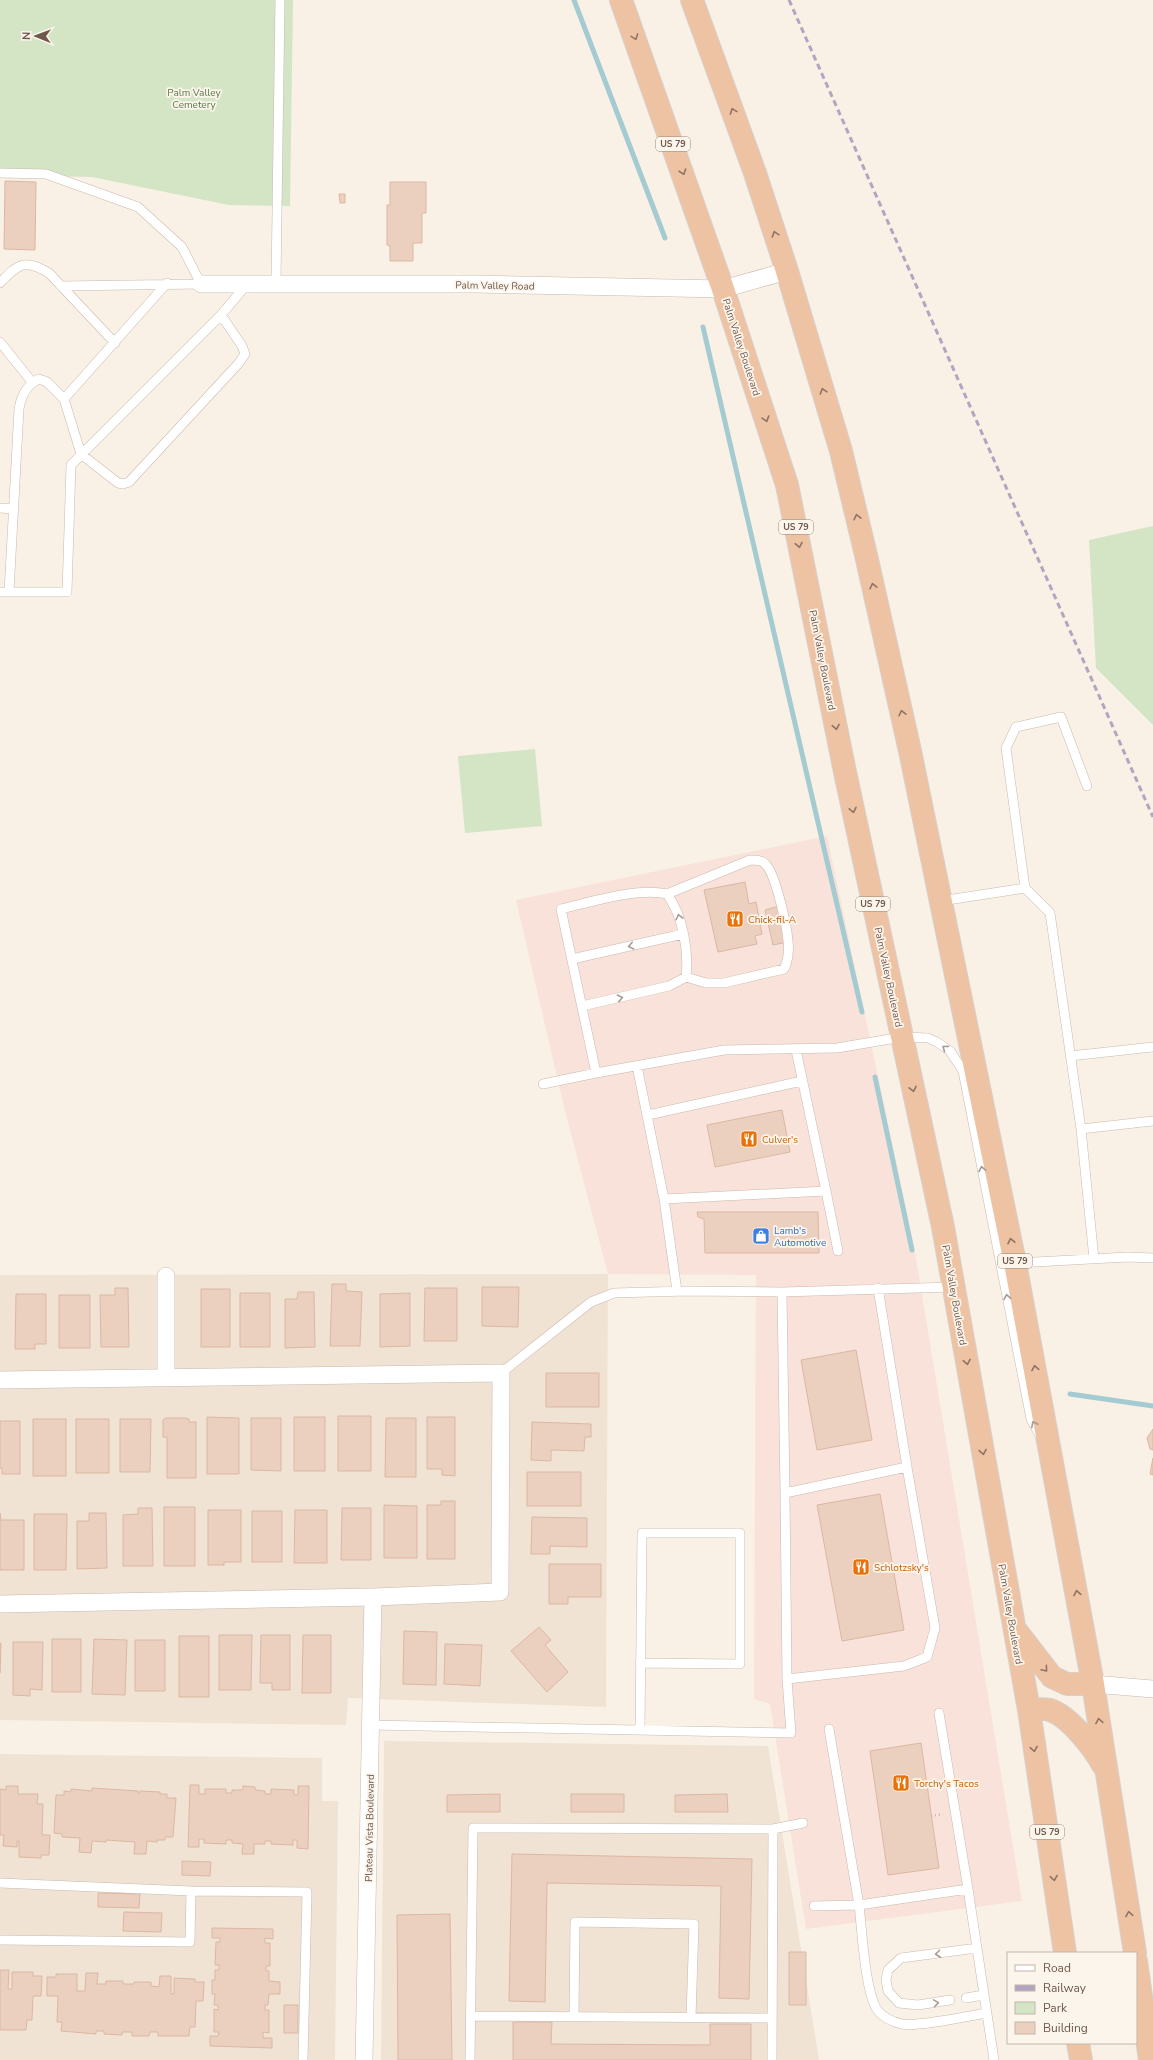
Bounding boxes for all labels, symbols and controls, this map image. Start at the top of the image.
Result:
north arrow [16,16,56,56]
text: N [19,32,34,40]
one-way arrow [630,33,638,40]
park label: Palm Valley Cemetery [167,86,222,112]
one-way arrow [729,108,737,115]
road number: US 79 [656,137,690,151]
one-way arrow [678,169,686,176]
one-way arrow [771,231,780,238]
street label: Palm Valley Road [455,278,535,294]
street label: Palm Valley Boulevard [719,297,763,398]
one-way arrow [819,388,828,395]
one-way arrow [761,416,770,423]
one-way arrow [853,514,861,520]
road number: US 79 [779,520,813,534]
one-way arrow [795,542,803,548]
one-way arrow [869,583,878,590]
street label: Palm Valley Boulevard [805,609,839,712]
one-way arrow [898,710,906,716]
one-way arrow [832,724,840,730]
one-way arrow [849,807,857,813]
road number: US 79 [856,897,890,911]
restaurant icon: Chick-fil-A [725,909,745,929]
place label: Chick-fil-A [748,913,797,927]
one-way arrow [675,914,683,920]
street label: Palm Valley Boulevard [871,926,905,1029]
one-way arrow [628,941,634,949]
one-way arrow [617,994,623,1002]
one-way arrow [942,1046,949,1053]
one-way arrow [908,1086,916,1092]
restaurant icon: Culver's [739,1129,759,1149]
place label: Culver's [762,1133,798,1147]
one-way arrow [979,1166,987,1172]
place label: Lamb's Automotive [774,1224,826,1250]
shop icon: Lamb's Automotive [751,1226,771,1246]
one-way arrow [1007,1238,1015,1244]
street label: Palm Valley Boulevard [938,1244,970,1347]
road number: US 79 [998,1254,1032,1268]
one-way arrow [1003,1294,1012,1300]
one-way arrow [962,1359,970,1365]
one-way arrow [1032,1365,1040,1372]
one-way arrow [1031,1420,1039,1428]
one-way arrow [978,1449,986,1455]
restaurant icon: Schlotzsky's [851,1557,871,1577]
place label: Schlotzsky's [874,1561,929,1575]
street label: Palm Valley Boulevard [994,1563,1026,1666]
one-way arrow [1073,1590,1082,1596]
one-way arrow [1040,1665,1047,1672]
one-way arrow [1095,1718,1104,1724]
one-way arrow [1029,1746,1038,1752]
restaurant icon: Torchy's Tacos [891,1773,911,1793]
street label: Plateau Vista Boulevard [362,1774,378,1882]
place label: Torchy's Tacos [914,1777,979,1791]
road number: US 79 [1030,1825,1064,1839]
one-way arrow [1049,1874,1058,1881]
one-way arrow [1125,1911,1134,1918]
one-way arrow [935,1949,941,1958]
legend [1007,1952,1137,2044]
text: Road [1043,1960,1071,1976]
text: Railway [1043,1980,1087,1996]
one-way arrow [933,1999,939,2008]
text: Park [1043,2000,1068,2016]
text: Building [1043,2020,1088,2036]

